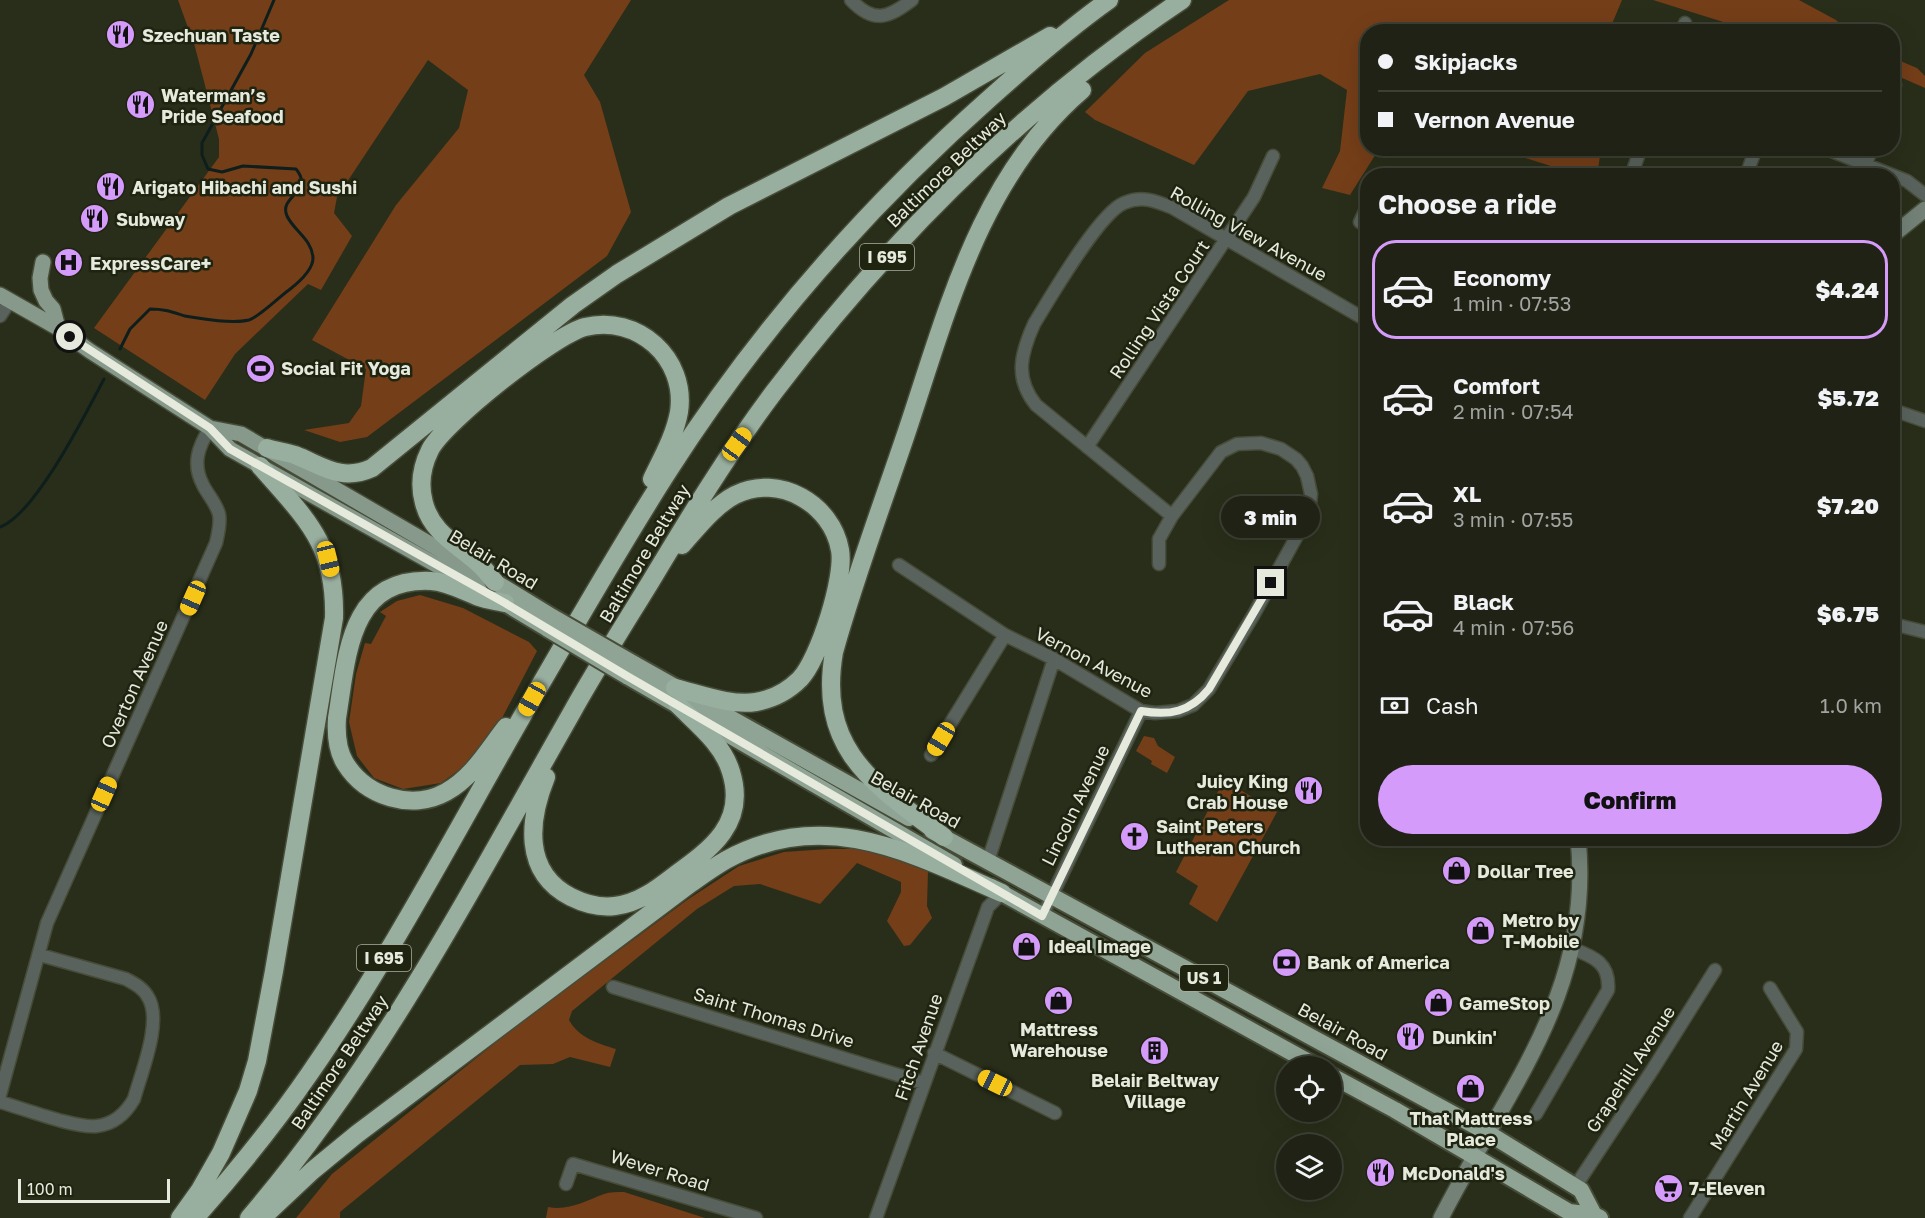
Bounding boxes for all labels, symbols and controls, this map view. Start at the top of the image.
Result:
restaurant icon: Szechuan Taste [105,19,137,51]
place label: Szechuan Taste [142,24,280,46]
text: Skipjacks [1414,48,1517,75]
place label: Waterman’s Pride Seafood [161,84,283,127]
restaurant icon: Waterman’s Pride Seafood [124,89,156,121]
street label: Baltimore Beltway [882,106,1010,232]
text: Vernon Avenue [1414,106,1575,133]
restaurant icon: Arigato Hibachi and Sushi [95,171,127,203]
place label: Arigato Hibachi and Sushi [132,176,357,198]
street label: Rolling View Avenue [1167,181,1331,285]
text: Choose a ride [1378,188,1557,220]
restaurant icon: Subway [79,203,111,235]
place label: Subway [116,208,185,230]
street label: Rolling Vista Court [1104,235,1214,383]
road number: I 695 [860,244,914,270]
hospital icon: ExpressCare+ [53,247,85,279]
place label: ExpressCare+ [90,252,211,274]
icon: car [1381,263,1435,317]
text: Economy [1453,264,1551,291]
text: $4.24 [1815,276,1879,303]
text: 1 min · 07:53 [1453,291,1571,315]
route start [56,323,83,350]
sports icon: Social Fit Yoga [244,352,276,384]
place label: Social Fit Yoga [281,357,411,379]
icon: car [1381,371,1435,425]
text: Comfort [1453,372,1540,399]
text: $5.72 [1817,384,1879,411]
text: 2 min · 07:54 [1453,399,1574,423]
car [719,424,755,464]
icon: car [1381,479,1435,533]
street label: Baltimore Beltway [594,480,694,626]
text: XL [1453,480,1481,507]
text: $7.20 [1817,492,1879,519]
callout: 3 min [1222,496,1320,538]
text: 3 min [1244,505,1297,529]
text: 3 min · 07:55 [1453,507,1573,531]
street label: Belair Road [446,524,542,594]
car [315,539,341,579]
route end [1257,569,1284,596]
car [177,578,209,618]
icon: car [1381,587,1435,641]
text: Black [1453,588,1514,615]
text: $6.75 [1817,600,1879,627]
text: 4 min · 07:56 [1453,615,1574,639]
street label: Overton Avenue [96,616,172,752]
street label: Vernon Avenue [1032,622,1156,702]
car [515,679,549,719]
icon: cash [1378,689,1411,722]
text: Cash [1426,692,1479,719]
text: 1.0 km [1820,693,1882,717]
car [924,719,958,759]
street label: Lincoln Avenue [1036,741,1114,869]
street label: Belair Road [867,765,965,833]
button: Confirm [1378,765,1882,834]
place label: Juicy King Crab House [1187,770,1288,813]
car [88,774,120,814]
restaurant icon: Juicy King Crab House [1293,775,1325,807]
place label: Saint Peters Lutheran Church [1156,815,1301,858]
church icon: Saint Peters Lutheran Church [1119,820,1151,852]
shop icon: Dollar Tree [1440,855,1472,887]
place label: Dollar Tree [1477,860,1574,882]
place label: Metro by T-Mobile [1502,909,1580,952]
shop icon: Metro by T-Mobile [1465,914,1497,946]
shop icon: Ideal Image [1011,930,1043,962]
place label: Ideal Image [1048,935,1151,957]
road number: I 695 [357,945,411,971]
bank icon: Bank of America [1270,946,1302,978]
place label: Bank of America [1307,951,1450,973]
road number: US 1 [1180,965,1228,991]
street label: Saint Thomas Drive [691,982,857,1052]
shop icon: Mattress Warehouse [1043,984,1075,1016]
shop icon: GameStop [1422,987,1454,1019]
street label: Baltimore Beltway [286,991,392,1133]
street label: Fitch Avenue [889,991,947,1103]
place label: GameStop [1459,992,1550,1014]
street label: Belair Road [1294,997,1392,1065]
street label: Grapehill Avenue [1581,1002,1679,1136]
place label: Mattress Warehouse [1010,1018,1108,1061]
restaurant icon: Dunkin' [1395,1021,1427,1053]
place label: Dunkin' [1432,1026,1497,1048]
building icon: Belair Beltway Village [1139,1035,1171,1067]
street label: Martin Avenue [1705,1036,1787,1154]
map controls [1276,1056,1342,1200]
button: locate [1276,1056,1342,1122]
car [975,1067,1015,1099]
place label: Belair Beltway Village [1091,1069,1219,1112]
shop icon: That Mattress Place [1455,1073,1487,1105]
place label: That Mattress Place [1410,1107,1532,1150]
button: layers [1276,1134,1342,1200]
street label: Wever Road [608,1145,712,1195]
restaurant icon: McDonald's [1365,1157,1397,1189]
place label: McDonald's [1402,1162,1505,1184]
supermarket icon: 7-Eleven [1652,1172,1684,1204]
scale bar [18,1176,170,1204]
place label: 7-Eleven [1689,1177,1765,1199]
text: 100 m [27,1179,73,1199]

